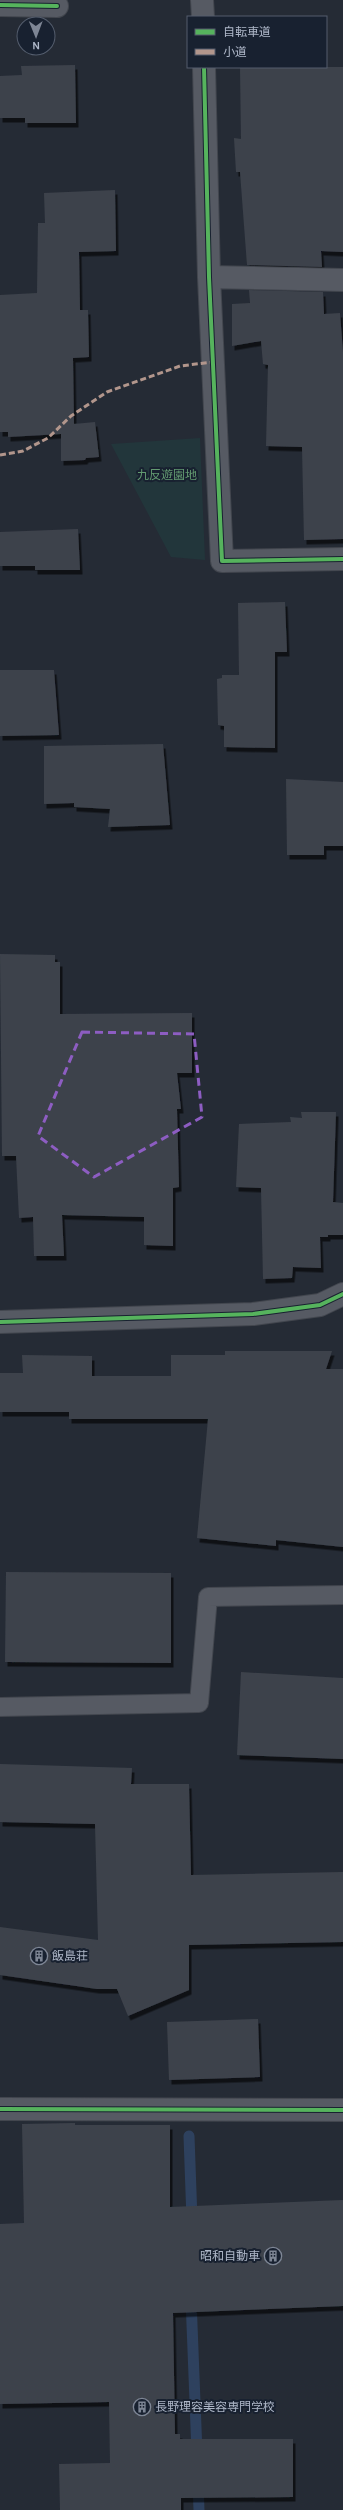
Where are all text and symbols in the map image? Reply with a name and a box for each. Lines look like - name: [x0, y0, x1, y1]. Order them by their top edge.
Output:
- north arrow: [16, 16, 56, 56]
- legend: [187, 16, 327, 68]
- text: 自転車道: [223, 25, 271, 39]
- text: N: [32, 39, 40, 52]
- text: 小道: [223, 45, 247, 59]
- park label: 九反遊園地: [137, 468, 197, 482]
- building icon: 飯島荘: [29, 1946, 49, 1966]
- place label: 飯島荘: [52, 1949, 88, 1963]
- building icon: 昭和自動車: [263, 2246, 283, 2266]
- place label: 昭和自動車: [200, 2249, 260, 2263]
- building icon: 長野理容美容専門学校: [132, 2397, 152, 2417]
- place label: 長野理容美容専門学校: [155, 2400, 275, 2414]

